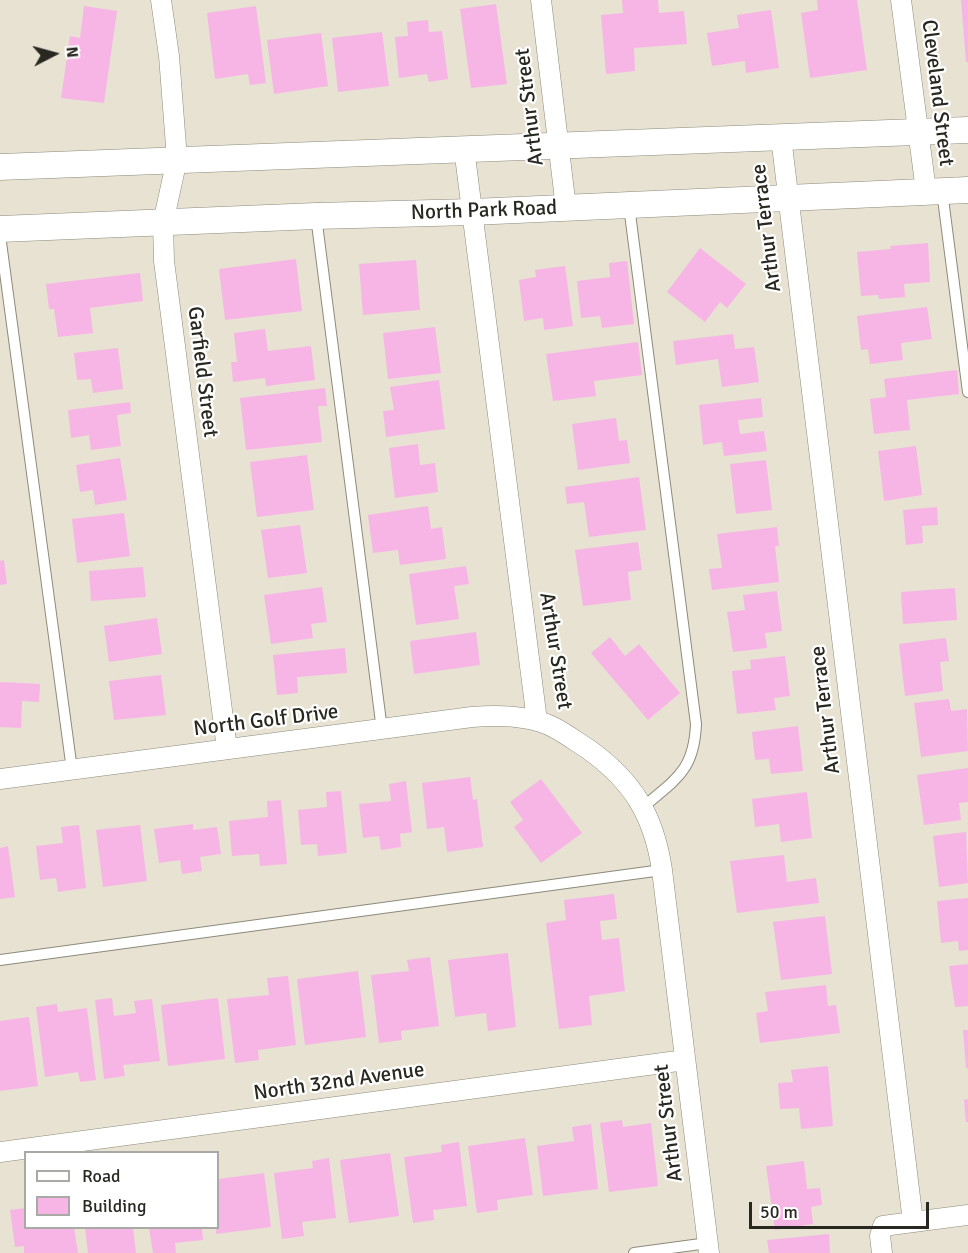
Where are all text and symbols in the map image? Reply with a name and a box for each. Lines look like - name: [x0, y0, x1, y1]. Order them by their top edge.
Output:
- street label: Cleveland Street: [916, 18, 958, 168]
- north arrow: [24, 24, 84, 84]
- text: N: [61, 46, 82, 59]
- street label: Arthur Street: [510, 47, 550, 167]
- street label: Arthur Terrace: [747, 163, 787, 293]
- street label: North Park Road: [410, 196, 558, 226]
- street label: Garfield Street: [181, 305, 223, 439]
- street label: Arthur Street: [533, 591, 577, 711]
- street label: Arthur Terrace: [806, 645, 846, 775]
- street label: North Golf Drive: [192, 700, 340, 742]
- street label: North 32nd Avenue: [252, 1058, 426, 1106]
- street label: Arthur Street: [649, 1063, 689, 1183]
- legend: [24, 1151, 219, 1229]
- text: Road: [82, 1165, 121, 1187]
- scale bar: [752, 1190, 932, 1228]
- text: Building: [82, 1195, 146, 1217]
- text: 50 m: [760, 1201, 798, 1223]

